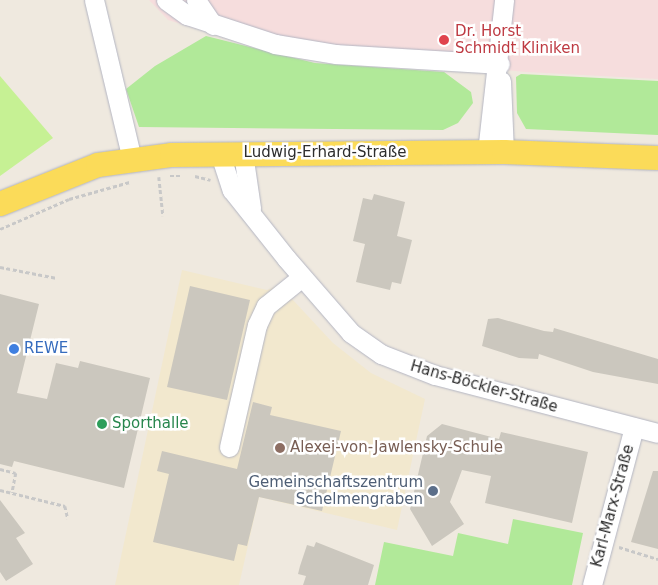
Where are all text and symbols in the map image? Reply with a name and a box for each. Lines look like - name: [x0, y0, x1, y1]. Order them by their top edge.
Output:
- place label: Dr. Horst Schmidt Kliniken: [455, 22, 580, 57]
- marker: Dr. Horst Schmidt Kliniken: [437, 33, 451, 47]
- street label: Ludwig-Erhard-Straße: [244, 144, 406, 162]
- place label: REWE: [24, 340, 68, 358]
- marker: REWE: [8, 343, 20, 355]
- street label: Hans-Böckler-Straße: [408, 357, 560, 417]
- place label: Sporthalle: [112, 415, 189, 433]
- marker: Sporthalle: [96, 418, 108, 430]
- place label: Alexej-von-Jawlensky-Schule: [290, 439, 503, 457]
- marker: Alexej-von-Jawlensky-Schule: [274, 442, 286, 454]
- street label: Karl-Marx-Straße: [588, 443, 638, 569]
- place label: Gemeinschaftszentrum Schelmengraben: [248, 473, 423, 508]
- marker: Gemeinschaftszentrum Schelmengraben: [427, 485, 439, 497]

